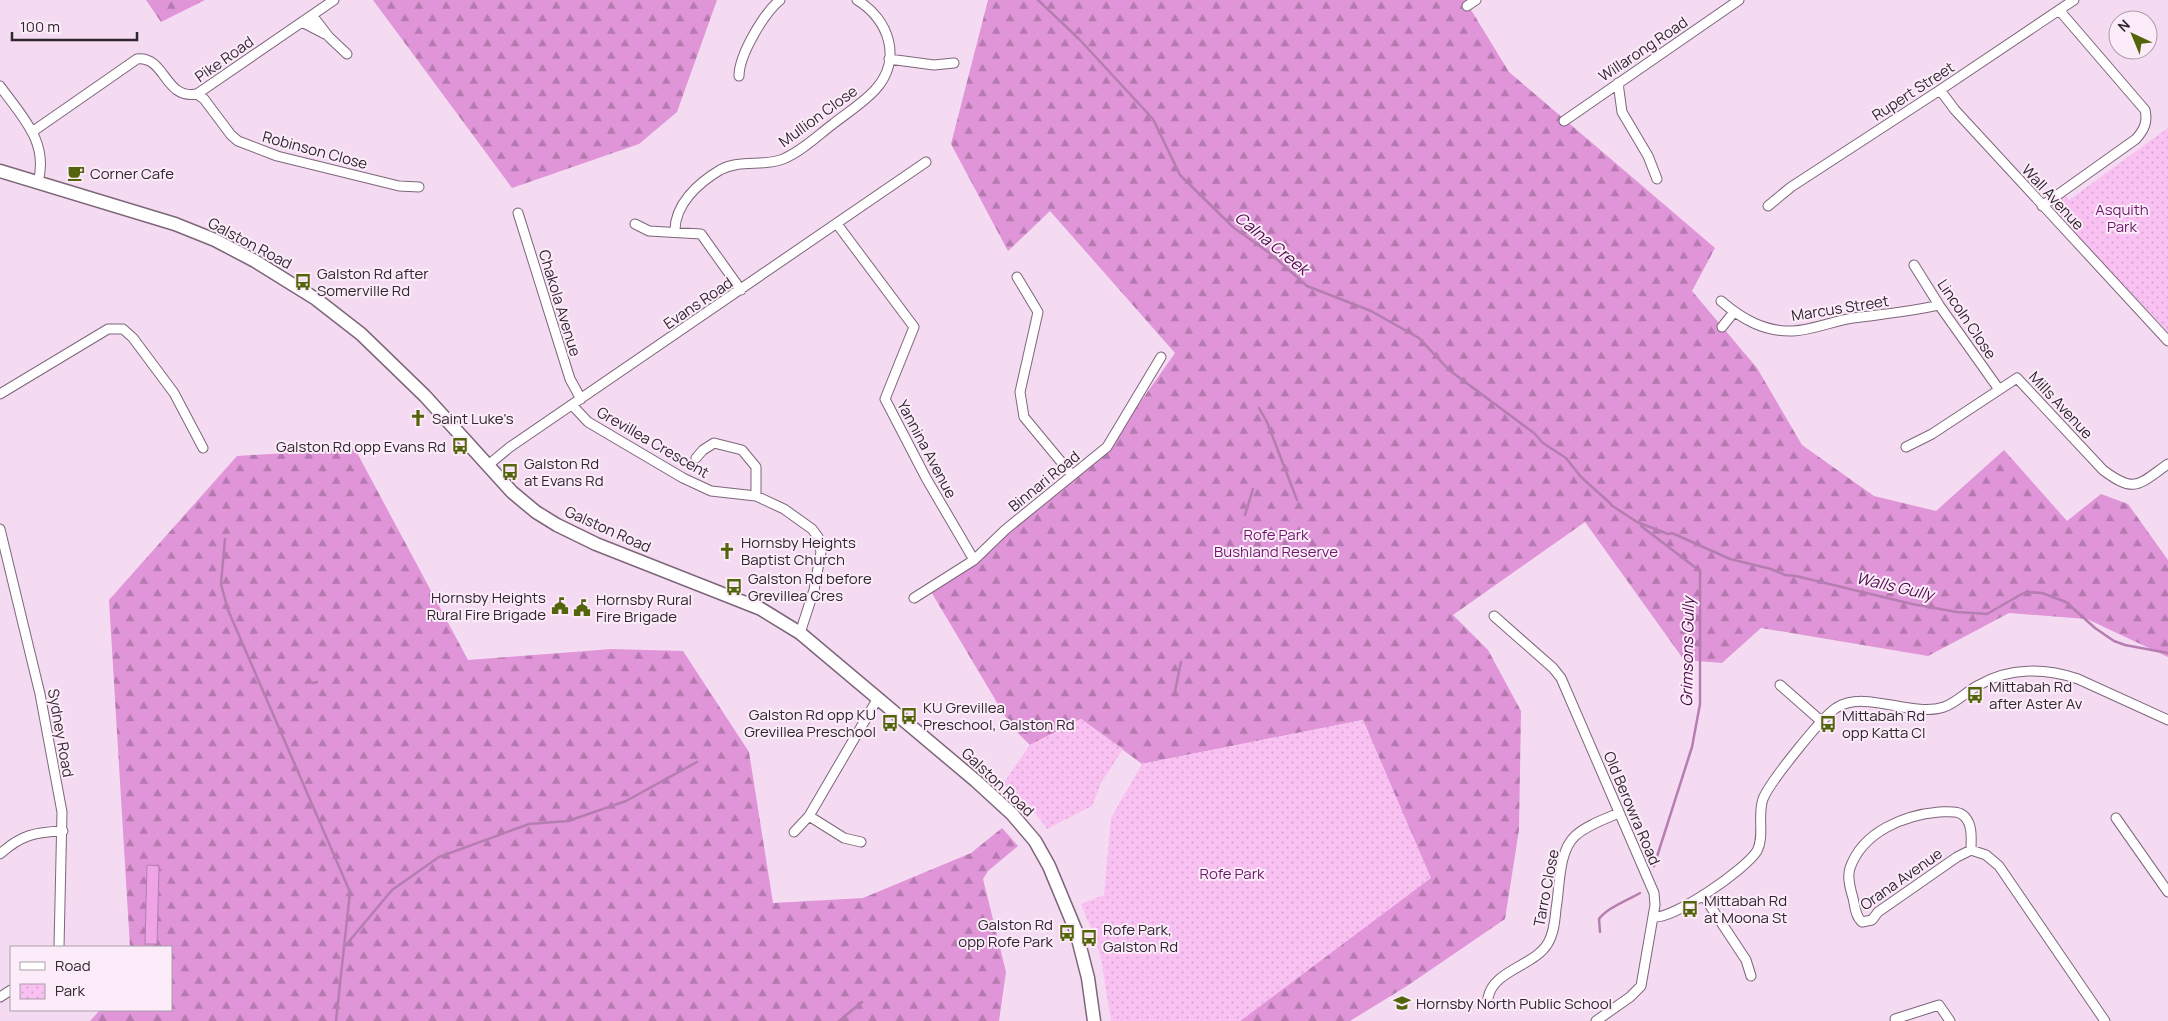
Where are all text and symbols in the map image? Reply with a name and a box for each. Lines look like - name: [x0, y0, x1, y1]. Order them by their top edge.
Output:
- scale bar: [12, 10, 138, 42]
- north arrow: [2108, 10, 2158, 60]
- street label: Willarong Road: [1594, 11, 1692, 87]
- text: N: [2113, 15, 2134, 36]
- text: 100 m: [20, 16, 60, 37]
- street label: Pike Road: [190, 31, 258, 87]
- street label: Rupert Street: [1868, 56, 1958, 126]
- street label: Mullion Close: [774, 80, 862, 152]
- street label: Robinson Close: [260, 126, 370, 174]
- street label: Wall Avenue: [2017, 159, 2089, 235]
- cafe icon: Corner Cafe: [66, 163, 86, 183]
- place label: Corner Cafe: [90, 163, 174, 184]
- park label: Asquith Park: [2095, 199, 2149, 237]
- water label: Calna Creek: [1230, 206, 1315, 281]
- street label: Galston Road: [204, 212, 296, 274]
- street label: Chakola Avenue: [534, 247, 586, 359]
- place label: Galston Rd after Somerville Rd: [317, 263, 429, 301]
- bus stop icon: Galston Rd after Somerville Rd: [293, 272, 313, 292]
- street label: Evans Road: [659, 272, 737, 334]
- street label: Lincoln Close: [1933, 275, 2002, 363]
- street label: Marcus Street: [1790, 290, 1890, 326]
- street label: Mills Avenue: [2024, 367, 2098, 444]
- street label: Yannina Avenue: [892, 396, 962, 502]
- street label: Grevillea Crescent: [593, 401, 713, 483]
- church icon: Saint Luke's: [408, 408, 428, 428]
- place label: Saint Luke's: [432, 408, 514, 429]
- place label: Galston Rd opp Evans Rd: [276, 436, 446, 457]
- bus stop icon: Galston Rd opp Evans Rd: [450, 436, 470, 456]
- street label: Binnari Road: [1004, 446, 1084, 516]
- place label: Galston Rd at Evans Rd: [524, 453, 604, 491]
- bus stop icon: Galston Rd at Evans Rd: [500, 462, 520, 482]
- street label: Galston Road: [562, 501, 654, 557]
- park label: Rofe Park Bushland Reserve: [1214, 524, 1338, 562]
- place label: Hornsby Heights Baptist Church: [741, 532, 856, 570]
- church icon: Hornsby Heights Baptist Church: [717, 541, 737, 561]
- water label: Walls Gully: [1854, 566, 1938, 606]
- place label: Galston Rd before Grevillea Cres: [748, 568, 872, 606]
- bus stop icon: Galston Rd before Grevillea Cres: [724, 577, 744, 597]
- place label: Hornsby Heights Rural Fire Brigade: [427, 587, 546, 625]
- place label: Hornsby Rural Fire Brigade: [596, 589, 692, 627]
- water label: Grimsons Gully: [1675, 594, 1699, 707]
- public building icon: Hornsby Heights Rural Fire Brigade: [550, 596, 570, 616]
- public building icon: Hornsby Rural Fire Brigade: [572, 598, 592, 618]
- place label: Mittabah Rd after Aster Av: [1989, 676, 2083, 714]
- bus stop icon: Mittabah Rd after Aster Av: [1965, 685, 1985, 705]
- street label: Sydney Road: [43, 687, 79, 779]
- place label: KU Grevillea Preschool, Galston Rd: [923, 697, 1075, 735]
- place label: Galston Rd opp KU Grevillea Preschool: [744, 704, 876, 742]
- place label: Mittabah Rd opp Katta Cl: [1842, 705, 1926, 743]
- bus stop icon: KU Grevillea Preschool, Galston Rd: [899, 706, 919, 726]
- bus stop icon: Galston Rd opp KU Grevillea Preschool: [880, 713, 900, 733]
- bus stop icon: Mittabah Rd opp Katta Cl: [1818, 714, 1838, 734]
- street label: Galston Road: [957, 743, 1039, 821]
- street label: Old Berowra Road: [1599, 748, 1665, 868]
- street label: Orana Avenue: [1856, 843, 1946, 915]
- street label: Tarro Close: [1528, 847, 1564, 929]
- park label: Rofe Park: [1199, 863, 1265, 884]
- place label: Mittabah Rd at Moona St: [1704, 890, 1787, 928]
- bus stop icon: Mittabah Rd at Moona St: [1680, 899, 1700, 919]
- place label: Galston Rd opp Rofe Park: [958, 914, 1054, 952]
- place label: Rofe Park, Galston Rd: [1103, 919, 1178, 957]
- bus stop icon: Galston Rd opp Rofe Park: [1057, 923, 1077, 943]
- bus stop icon: Rofe Park, Galston Rd: [1079, 928, 1099, 948]
- legend: [10, 946, 172, 1011]
- text: Road: [55, 955, 91, 976]
- text: Park: [55, 980, 85, 1001]
- school or university icon: Hornsby North Public School: [1392, 993, 1412, 1013]
- place label: Hornsby North Public School: [1416, 993, 1612, 1014]

